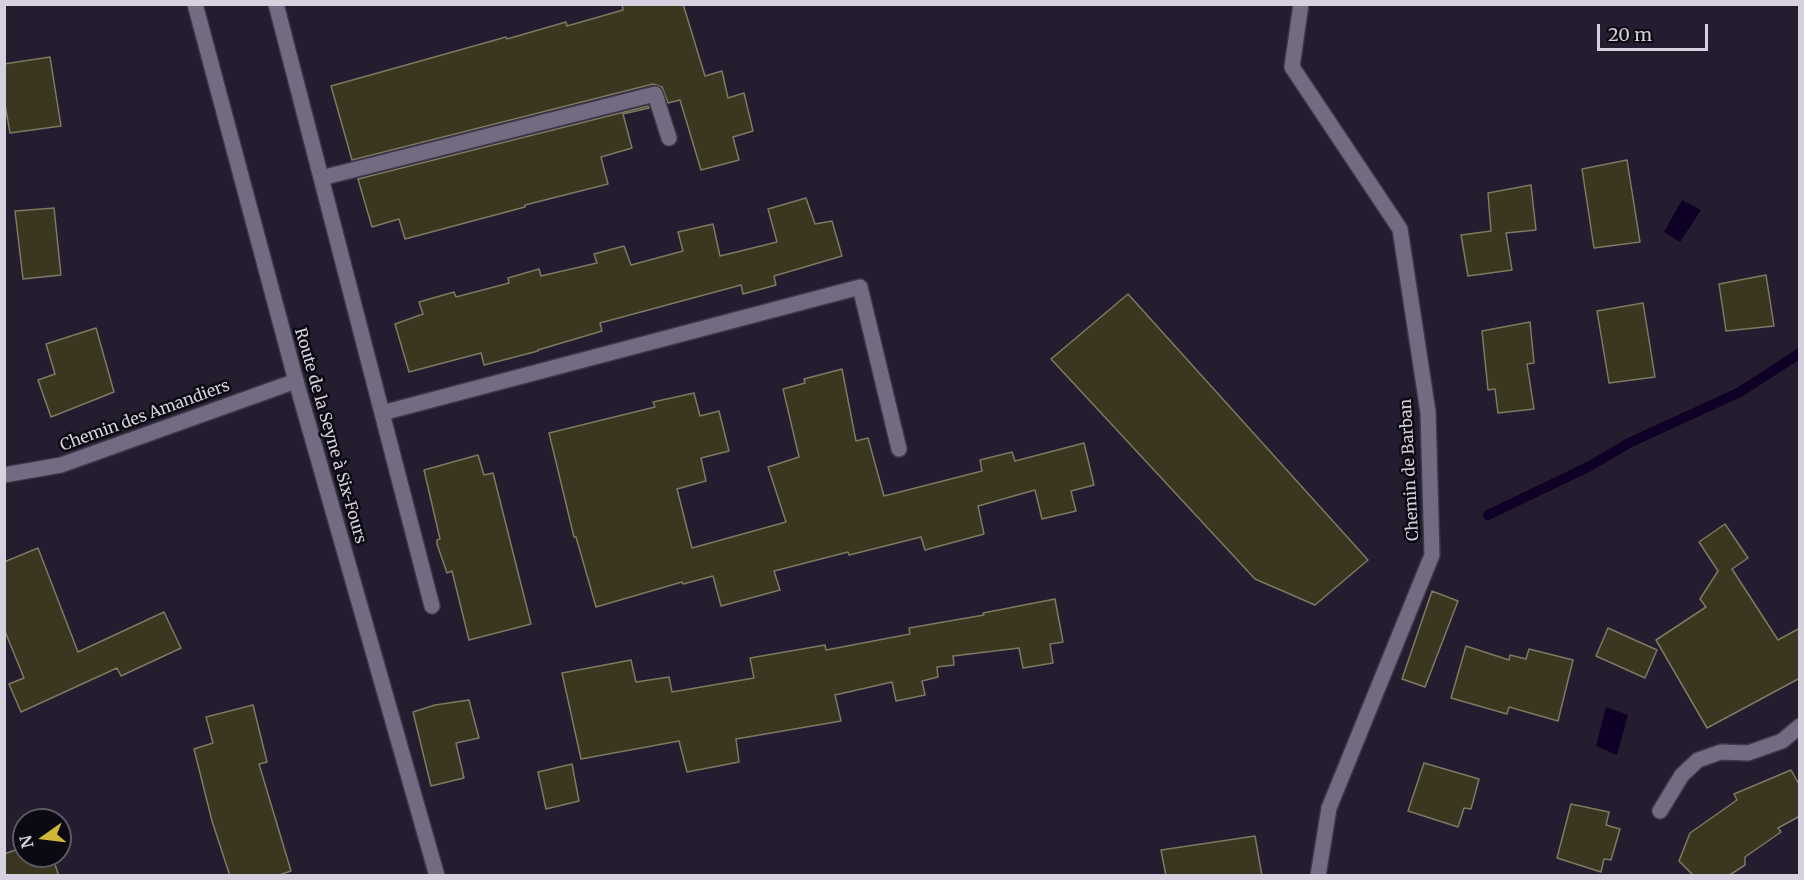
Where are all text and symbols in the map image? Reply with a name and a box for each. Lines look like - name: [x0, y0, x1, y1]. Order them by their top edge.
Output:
- scale bar: [1600, 12, 1711, 50]
- text: 20 m: [1608, 23, 1652, 46]
- street label: Route de la Seyne à Six-Fours: [290, 326, 370, 546]
- street label: Chemin des Amandiers: [58, 376, 232, 456]
- street label: Chemin de Barban: [1397, 398, 1423, 542]
- north arrow: [12, 808, 72, 868]
- text: N: [15, 833, 38, 850]

